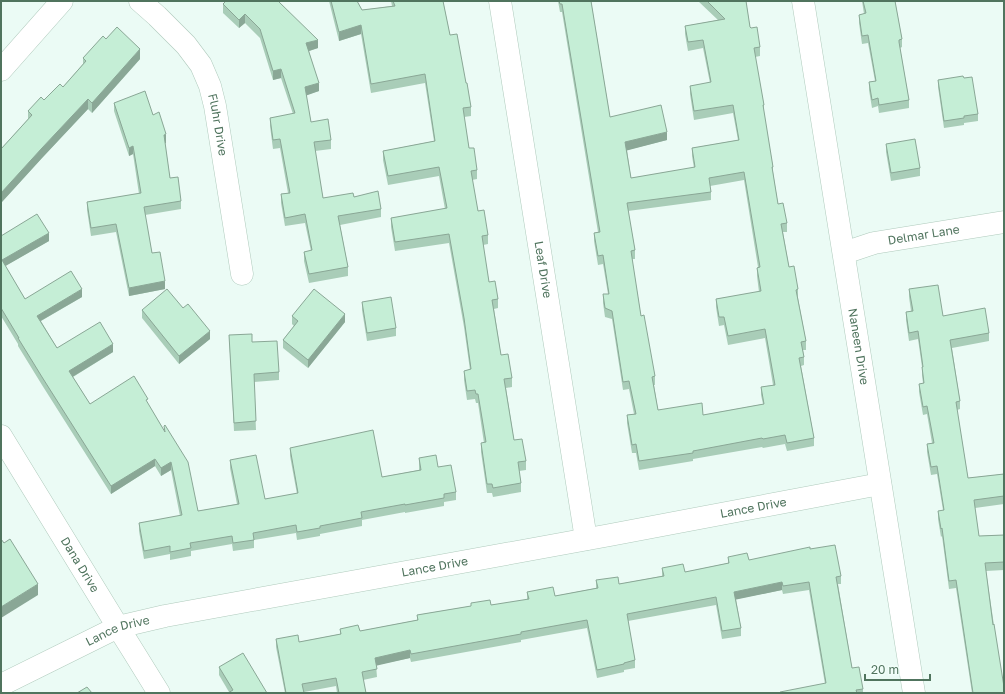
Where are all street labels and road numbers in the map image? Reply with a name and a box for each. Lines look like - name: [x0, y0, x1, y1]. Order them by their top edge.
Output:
- street label: Fluhr Drive: [205, 92, 231, 157]
- street label: Delmar Lane: [887, 221, 961, 248]
- street label: Leaf Drive: [531, 240, 555, 299]
- street label: Naneen Drive: [845, 307, 872, 386]
- street label: Lance Drive: [719, 494, 788, 521]
- street label: Dana Drive: [58, 534, 103, 595]
- street label: Lance Drive: [400, 553, 469, 580]
- street label: Lance Drive: [83, 612, 151, 649]

